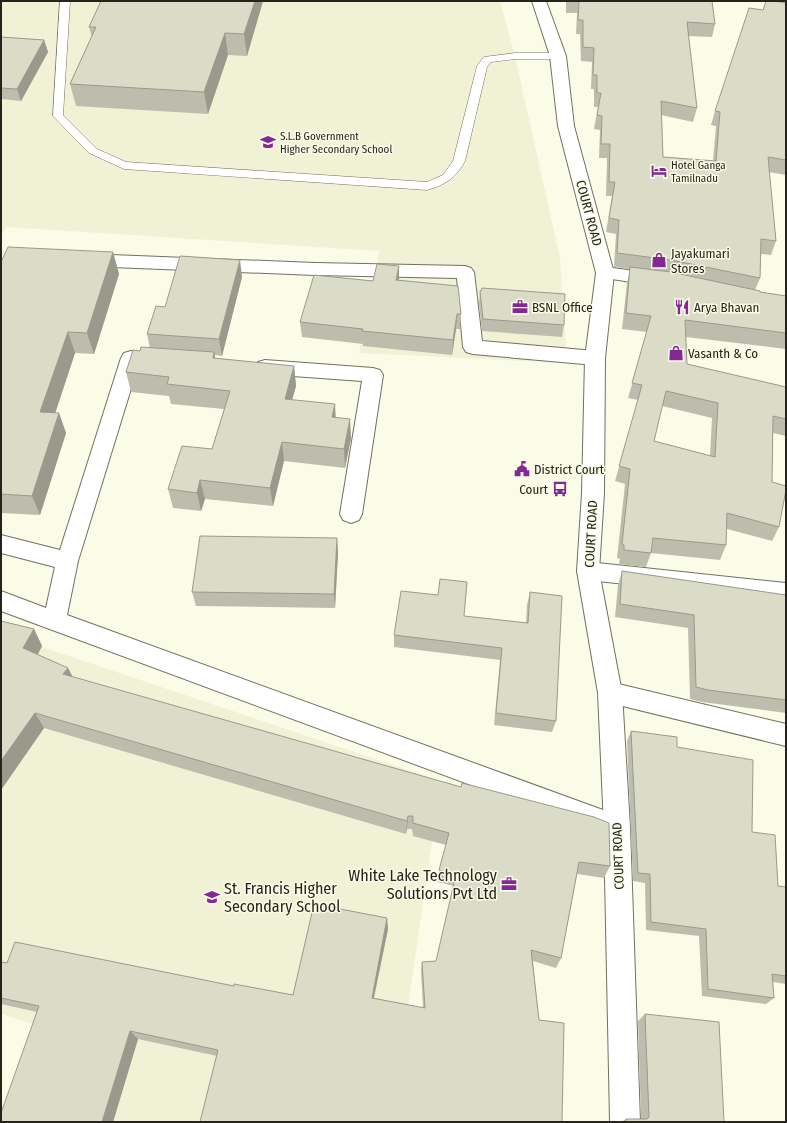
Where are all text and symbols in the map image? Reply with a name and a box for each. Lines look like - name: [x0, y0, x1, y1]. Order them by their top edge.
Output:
- place label: S.L.B Government Higher Secondary School: [280, 130, 392, 156]
- school or university icon: S.L.B Government Higher Secondary School: [259, 133, 277, 151]
- place label: Hotel Ganga Tamilnadu: [671, 159, 726, 185]
- hotel icon: Hotel Ganga Tamilnadu: [650, 162, 668, 180]
- street label: COURT ROAD: [573, 178, 605, 248]
- place label: Jayakumari Stores: [671, 246, 730, 276]
- shop icon: Jayakumari Stores: [650, 251, 668, 269]
- office icon: BSNL Office: [511, 298, 529, 316]
- restaurant icon: Arya Bhavan: [673, 298, 691, 316]
- place label: BSNL Office: [532, 300, 593, 315]
- place label: Arya Bhavan: [694, 300, 759, 315]
- shop icon: Vasanth & Co: [667, 344, 685, 362]
- place label: Vasanth & Co: [688, 346, 758, 361]
- public building icon: District Court: [513, 460, 531, 478]
- place label: District Court: [534, 462, 605, 477]
- bus stop icon: Court: [551, 480, 569, 498]
- place label: Court: [519, 482, 549, 497]
- street label: COURT ROAD: [582, 500, 600, 568]
- street label: COURT ROAD: [609, 822, 627, 890]
- place label: White Lake Technology Solutions Pvt Ltd: [348, 866, 498, 903]
- office icon: White Lake Technology Solutions Pvt Ltd: [500, 875, 518, 893]
- place label: St. Francis Higher Secondary School: [224, 879, 340, 916]
- school or university icon: St. Francis Higher Secondary School: [203, 888, 221, 906]

